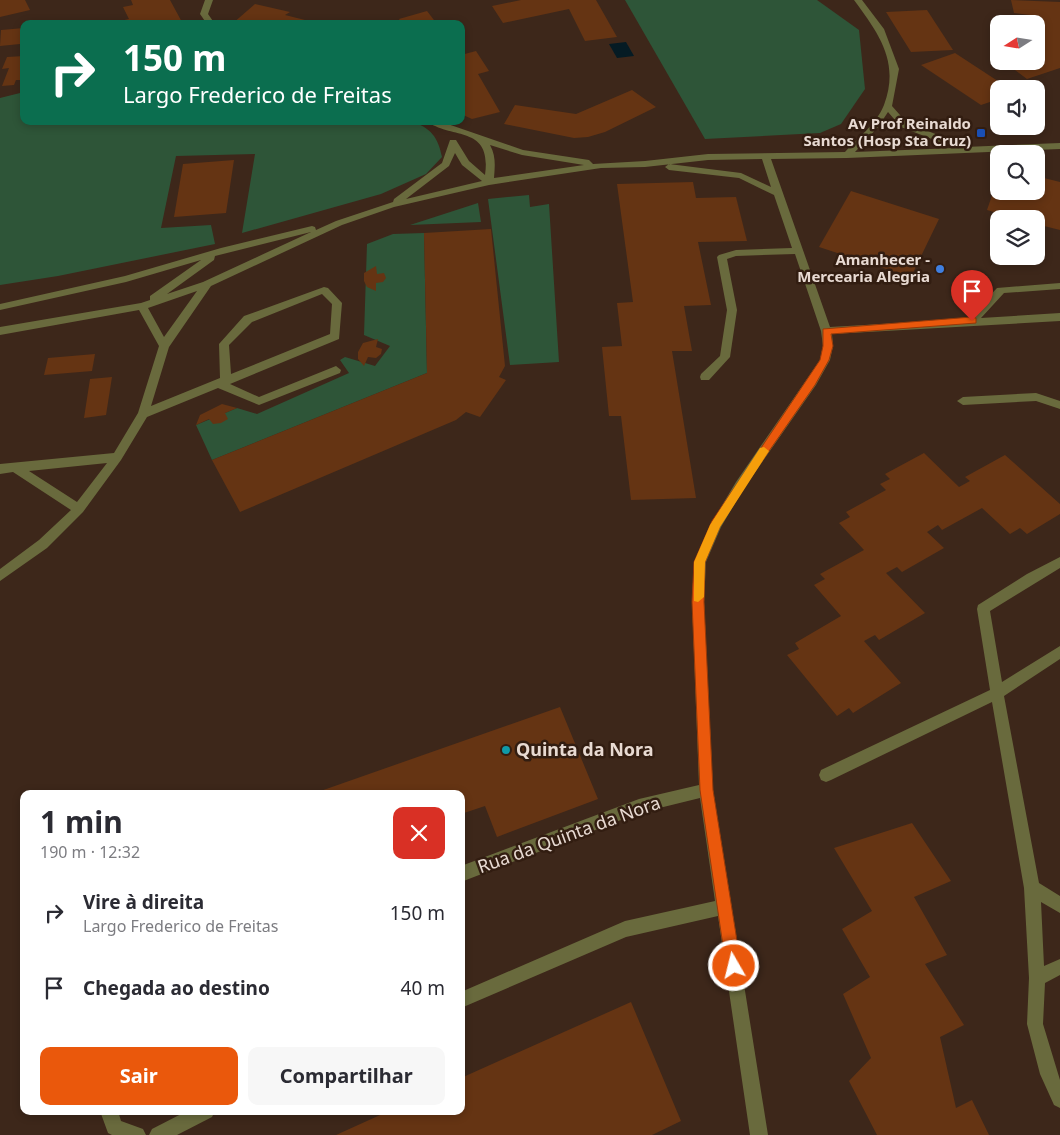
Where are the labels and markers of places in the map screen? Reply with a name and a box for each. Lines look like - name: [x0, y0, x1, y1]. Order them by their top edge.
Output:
- place label: Av Prof Reinaldo Santos (Hosp Sta Cruz): [804, 113, 971, 150]
- marker: Av Prof Reinaldo Santos (Hosp Sta Cruz): [975, 127, 987, 139]
- place label: Amanhecer - Mercearia Alegria: [797, 249, 930, 286]
- marker: Amanhecer - Mercearia Alegria: [934, 263, 946, 275]
- pin: [951, 270, 993, 321]
- place label: Quinta da Nora: [516, 737, 653, 761]
- marker: Quinta da Nora: [500, 744, 512, 756]

